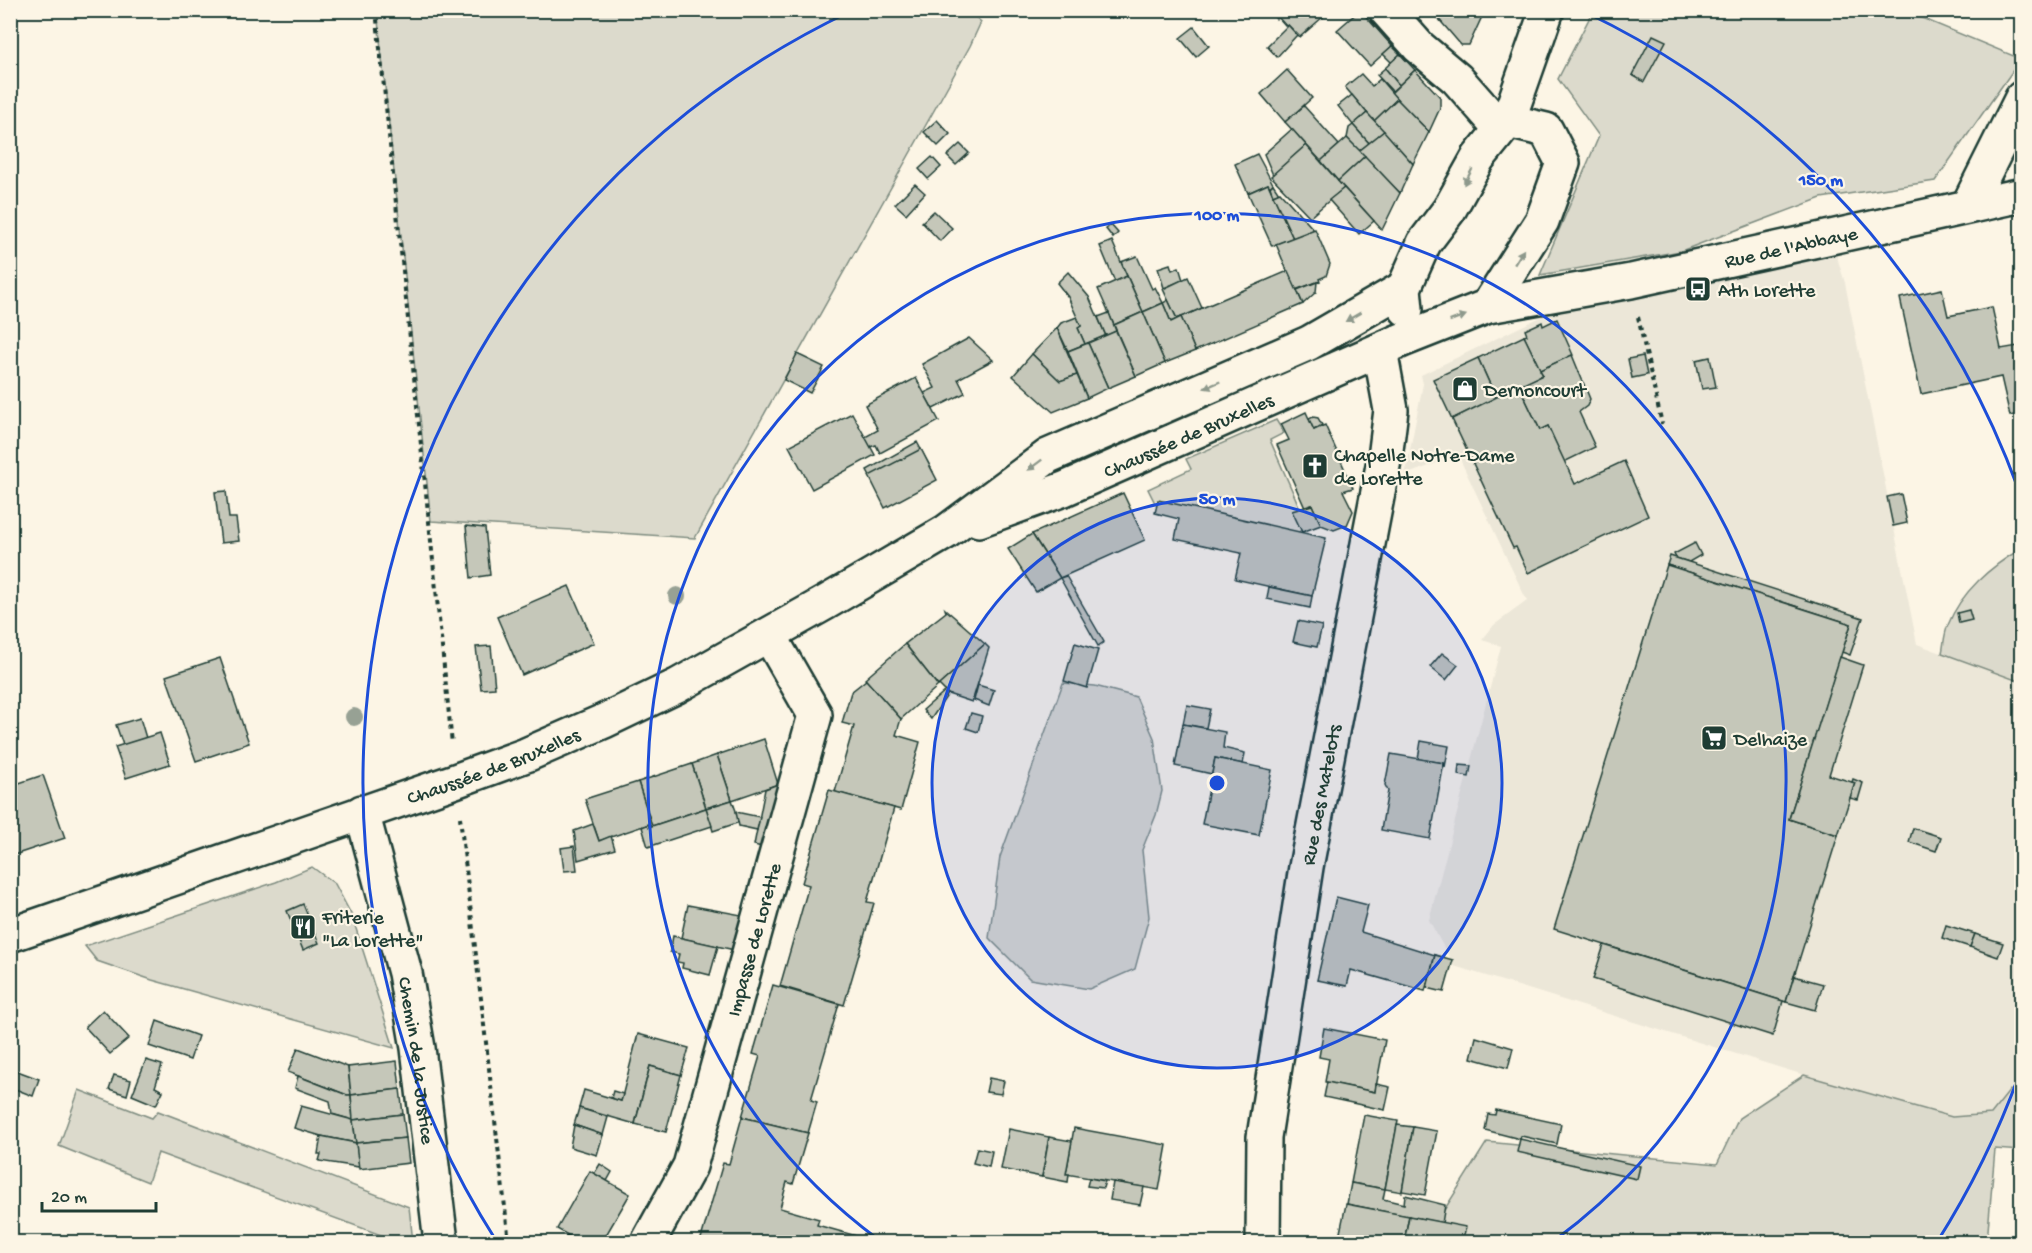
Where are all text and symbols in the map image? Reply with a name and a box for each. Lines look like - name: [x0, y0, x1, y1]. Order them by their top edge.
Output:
- one-way arrow: [1463, 168, 1473, 185]
- text: 150 m: [1798, 171, 1843, 192]
- text: 100 m: [1194, 206, 1240, 227]
- street label: Rue de l'Abbaye: [1723, 223, 1861, 275]
- one-way arrow: [1513, 249, 1524, 265]
- bus stop icon: Ath Lorette: [1683, 274, 1713, 304]
- place label: Ath Lorette: [1718, 281, 1816, 304]
- one-way arrow: [1345, 312, 1361, 323]
- one-way arrow: [1449, 312, 1467, 322]
- shop icon: Dernoncourt: [1450, 374, 1480, 404]
- one-way arrow: [1203, 380, 1221, 390]
- place label: Dernoncourt: [1482, 381, 1587, 404]
- street label: Chaussée de Bruxelles: [1101, 390, 1278, 485]
- place label: Chapelle Notre-Dame de Lorette: [1334, 446, 1515, 492]
- church icon: Chapelle Notre-Dame de Lorette: [1300, 451, 1330, 481]
- one-way arrow: [1027, 459, 1043, 472]
- text: 50 m: [1199, 490, 1236, 511]
- street label: Rue des Matelots: [1299, 722, 1348, 868]
- supermarket icon: Delhaize: [1699, 723, 1729, 753]
- street label: Chaussée de Bruxelles: [405, 725, 585, 812]
- place label: Delhaize: [1732, 730, 1808, 753]
- centre of rings: [1207, 773, 1227, 793]
- street label: Impasse de Lorette: [724, 860, 789, 1020]
- place label: Friterie "La Lorette": [321, 908, 424, 954]
- restaurant icon: Friterie "La Lorette": [288, 912, 318, 942]
- street label: Chemin de la Justice: [391, 976, 437, 1146]
- scale bar: [42, 1175, 156, 1213]
- text: 20 m: [51, 1188, 87, 1209]

